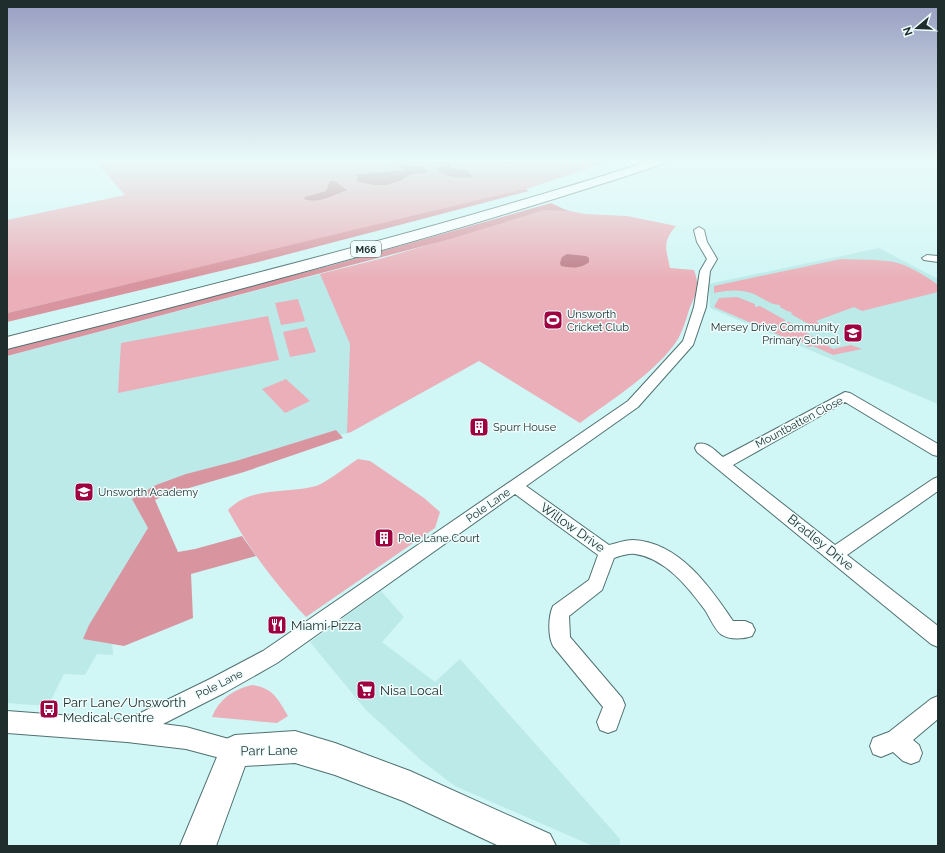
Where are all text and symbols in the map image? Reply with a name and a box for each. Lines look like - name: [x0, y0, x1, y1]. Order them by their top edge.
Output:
- north arrow: [897, 8, 937, 48]
- text: N: [901, 25, 916, 37]
- road number: M66: [351, 241, 381, 257]
- place label: Unsworth Cricket Club: [567, 308, 629, 334]
- sports icon: Unsworth Cricket Club: [542, 309, 564, 331]
- place label: Mersey Drive Community Primary School: [711, 321, 839, 347]
- school or university icon: Mersey Drive Community Primary School: [842, 322, 864, 344]
- street label: Mountbatten Close: [753, 394, 846, 451]
- building icon: Spurr House: [468, 416, 490, 438]
- place label: Spurr House: [493, 421, 557, 434]
- school or university icon: Unsworth Academy: [73, 481, 95, 503]
- street label: Pole Lane: [464, 485, 513, 525]
- place label: Unsworth Academy: [98, 486, 198, 499]
- street label: Willow Drive: [537, 500, 608, 555]
- street label: Bradley Drive: [785, 511, 857, 574]
- building icon: Pole Lane Court: [373, 527, 395, 549]
- place label: Pole Lane Court: [398, 532, 480, 545]
- restaurant icon: Miami Pizza: [266, 614, 288, 636]
- place label: Miami Pizza: [291, 618, 361, 633]
- street label: Pole Lane: [194, 667, 245, 702]
- supermarket icon: Nisa Local: [355, 679, 377, 701]
- place label: Nisa Local: [380, 683, 443, 698]
- place label: Parr Lane/Unsworth Medical Centre: [63, 695, 186, 725]
- bus stop icon: Parr Lane/Unsworth Medical Centre: [38, 698, 60, 720]
- street label: Parr Lane: [240, 742, 298, 758]

